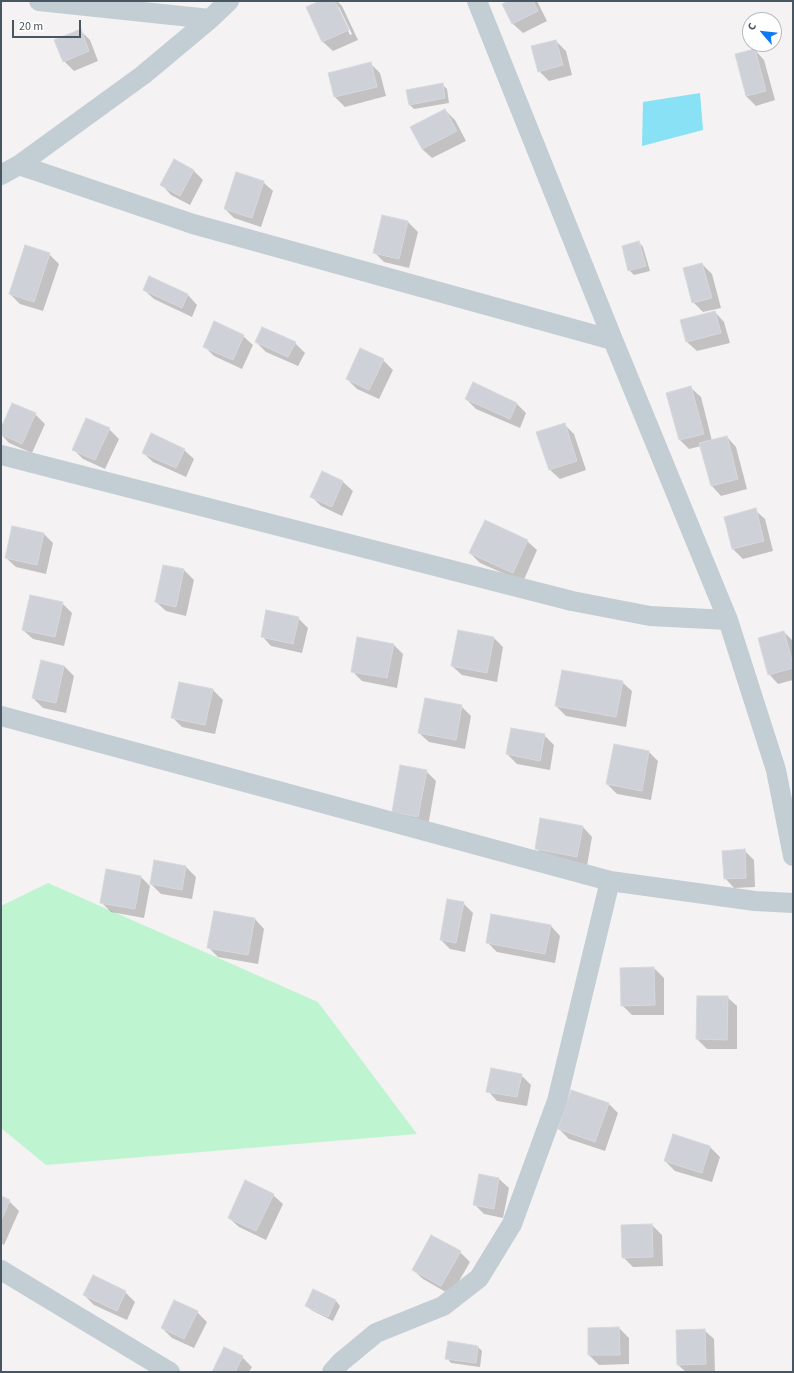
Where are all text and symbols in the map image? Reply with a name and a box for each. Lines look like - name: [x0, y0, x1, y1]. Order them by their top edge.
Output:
- scale bar: [14, 12, 83, 38]
- north arrow: [742, 12, 782, 52]
- text: 20 m: [19, 18, 43, 35]
- text: С: [744, 20, 760, 33]

